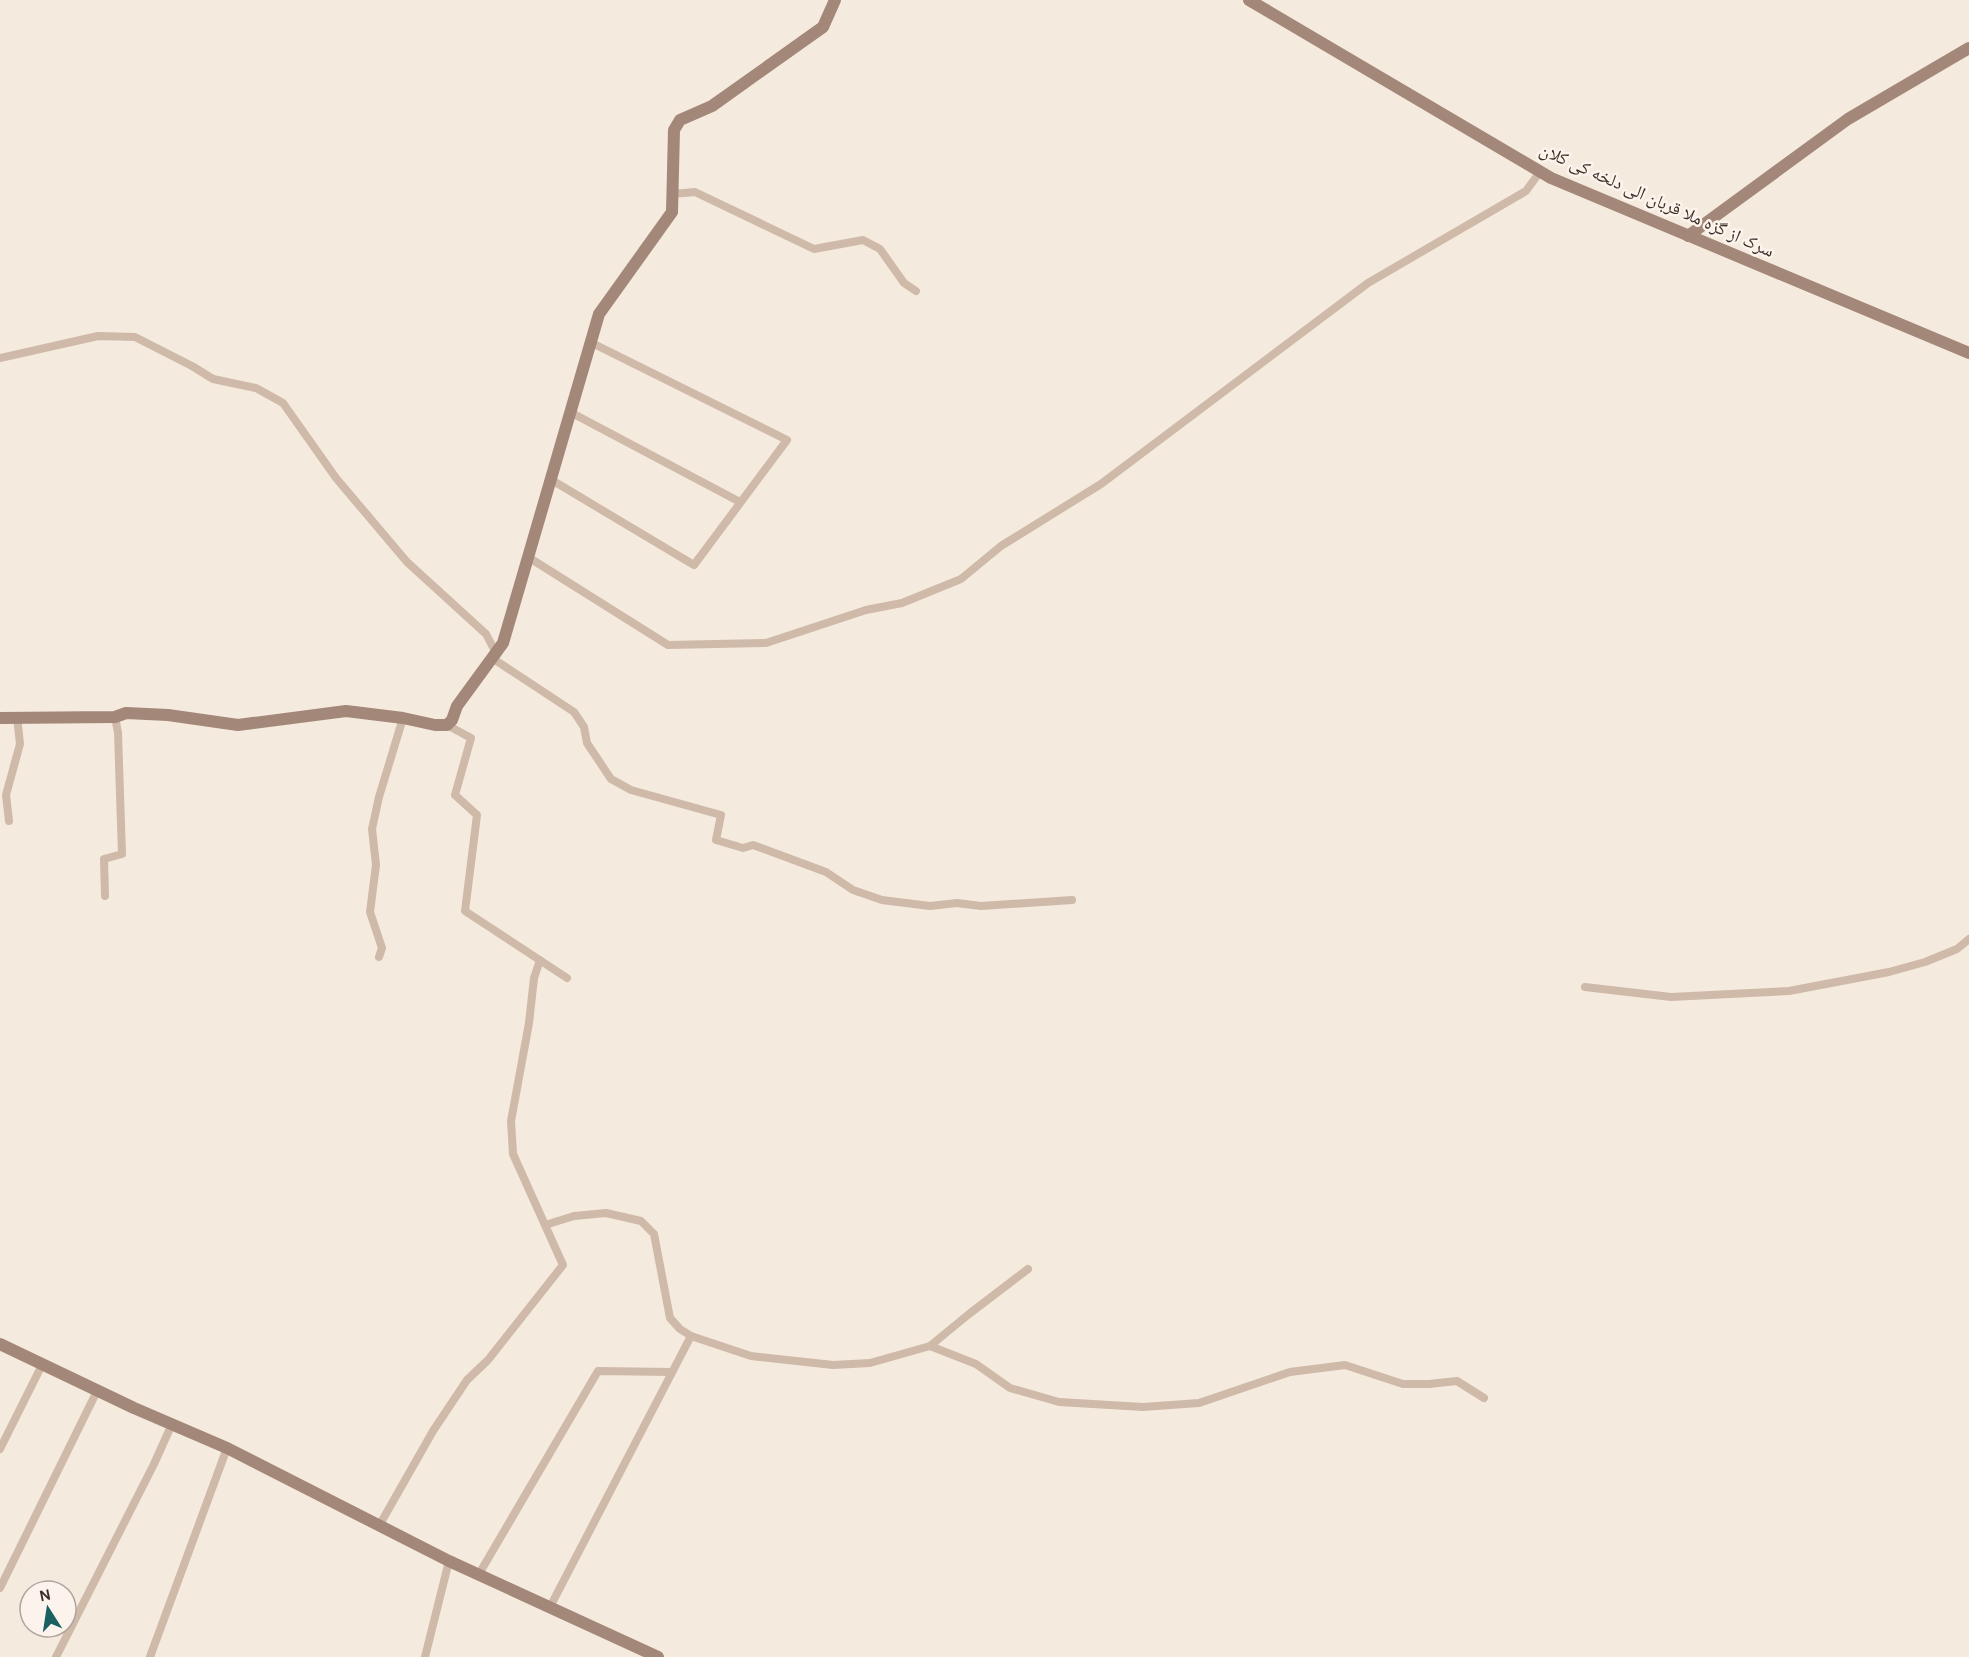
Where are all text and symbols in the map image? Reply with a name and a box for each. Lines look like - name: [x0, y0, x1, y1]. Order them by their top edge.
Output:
- street label: سرک از گزه ملا قربان الی دلخه کی کلان: [1536, 138, 1778, 262]
- north arrow: [18, 1579, 78, 1639]
- text: N: [37, 1584, 53, 1605]

